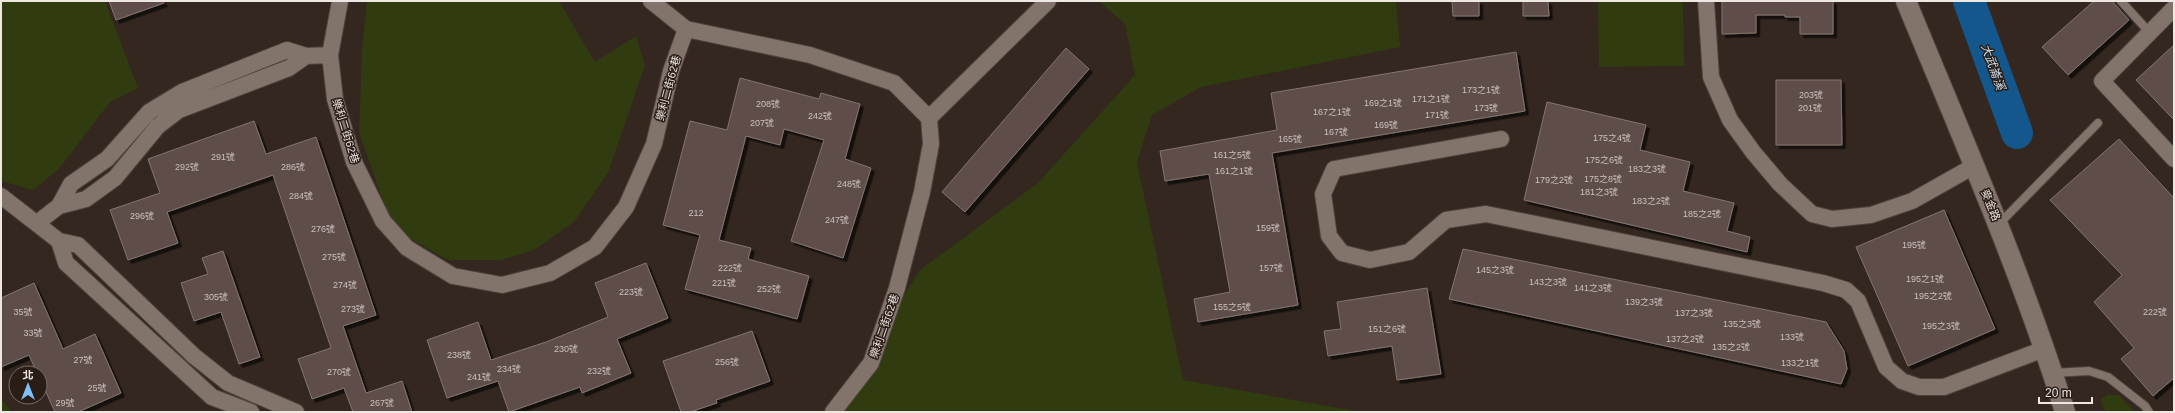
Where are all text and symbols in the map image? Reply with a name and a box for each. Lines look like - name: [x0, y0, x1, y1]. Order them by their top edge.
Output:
- water label: 大武崙溪: [1978, 42, 2008, 94]
- street label: 樂利二街62巷: [654, 54, 682, 122]
- house number: 173之1號: [1462, 85, 1500, 95]
- house number: 203號: [1799, 90, 1823, 100]
- house number: 171之1號: [1412, 94, 1450, 104]
- street label: 樂利二街62巷: [330, 97, 362, 165]
- house number: 169之1號: [1364, 98, 1402, 108]
- house number: 208號: [756, 99, 780, 109]
- house number: 173號: [1474, 103, 1498, 113]
- house number: 201號: [1798, 103, 1822, 113]
- house number: 167之1號: [1313, 107, 1351, 117]
- house number: 171號: [1425, 110, 1449, 120]
- house number: 242號: [808, 111, 832, 121]
- house number: 207號: [750, 118, 774, 128]
- house number: 169號: [1374, 120, 1398, 130]
- house number: 167號: [1324, 127, 1348, 137]
- house number: 175之4號: [1593, 133, 1631, 143]
- house number: 165號: [1278, 134, 1302, 144]
- house number: 161之5號: [1213, 150, 1251, 160]
- house number: 291號: [211, 152, 235, 162]
- house number: 175之6號: [1585, 155, 1623, 165]
- house number: 292號: [175, 162, 199, 172]
- house number: 286號: [281, 162, 305, 172]
- house number: 183之3號: [1628, 164, 1666, 174]
- house number: 161之1號: [1215, 166, 1253, 176]
- house number: 175之8號: [1584, 174, 1622, 184]
- house number: 179之2號: [1535, 175, 1573, 185]
- house number: 248號: [837, 179, 861, 189]
- house number: 181之3號: [1580, 187, 1618, 197]
- street label: 麥金路: [1979, 187, 2003, 223]
- house number: 284號: [289, 191, 313, 201]
- house number: 183之2號: [1632, 196, 1670, 206]
- house number: 212: [688, 208, 704, 218]
- house number: 185之2號: [1683, 209, 1721, 219]
- house number: 296號: [130, 211, 154, 221]
- house number: 247號: [825, 215, 849, 225]
- house number: 159號: [1256, 223, 1280, 233]
- house number: 276號: [311, 224, 335, 234]
- house number: 195號: [1902, 240, 1926, 250]
- house number: 275號: [322, 252, 346, 262]
- house number: 222號: [718, 263, 742, 273]
- house number: 157號: [1259, 263, 1283, 273]
- house number: 145之3號: [1476, 265, 1514, 275]
- house number: 195之1號: [1906, 274, 1944, 284]
- house number: 143之3號: [1529, 277, 1567, 287]
- house number: 221號: [712, 278, 736, 288]
- house number: 274號: [333, 280, 357, 290]
- house number: 141之3號: [1574, 283, 1612, 293]
- house number: 252號: [757, 284, 781, 294]
- house number: 223號: [619, 287, 643, 297]
- house number: 195之2號: [1914, 291, 1952, 301]
- house number: 305號: [204, 292, 228, 302]
- street label: 樂利二街62巷: [867, 292, 901, 360]
- house number: 139之3號: [1625, 297, 1663, 307]
- house number: 155之5號: [1213, 302, 1251, 312]
- house number: 273號: [341, 304, 365, 314]
- house number: 35號: [13, 307, 33, 317]
- house number: 222號: [2143, 307, 2167, 317]
- house number: 137之3號: [1675, 308, 1713, 318]
- house number: 135之3號: [1723, 319, 1761, 329]
- house number: 195之3號: [1922, 321, 1960, 331]
- house number: 151之6號: [1368, 324, 1406, 334]
- house number: 33號: [23, 328, 43, 338]
- house number: 133號: [1780, 332, 1804, 342]
- house number: 137之2號: [1666, 334, 1704, 344]
- house number: 135之2號: [1712, 342, 1750, 352]
- house number: 230號: [554, 344, 578, 354]
- house number: 238號: [447, 350, 471, 360]
- house number: 27號: [73, 355, 93, 365]
- house number: 256號: [715, 357, 739, 367]
- house number: 133之1號: [1781, 358, 1819, 368]
- house number: 234號: [497, 364, 521, 374]
- north arrow: [8, 365, 48, 405]
- house number: 232號: [587, 366, 611, 376]
- house number: 270號: [327, 367, 351, 377]
- text: 北: [23, 369, 34, 381]
- house number: 241號: [467, 372, 491, 382]
- scale bar: [2039, 379, 2092, 405]
- house number: 25號: [87, 383, 107, 393]
- text: 20 m: [2045, 386, 2072, 400]
- house number: 29號: [55, 398, 75, 408]
- house number: 267號: [370, 398, 394, 408]

